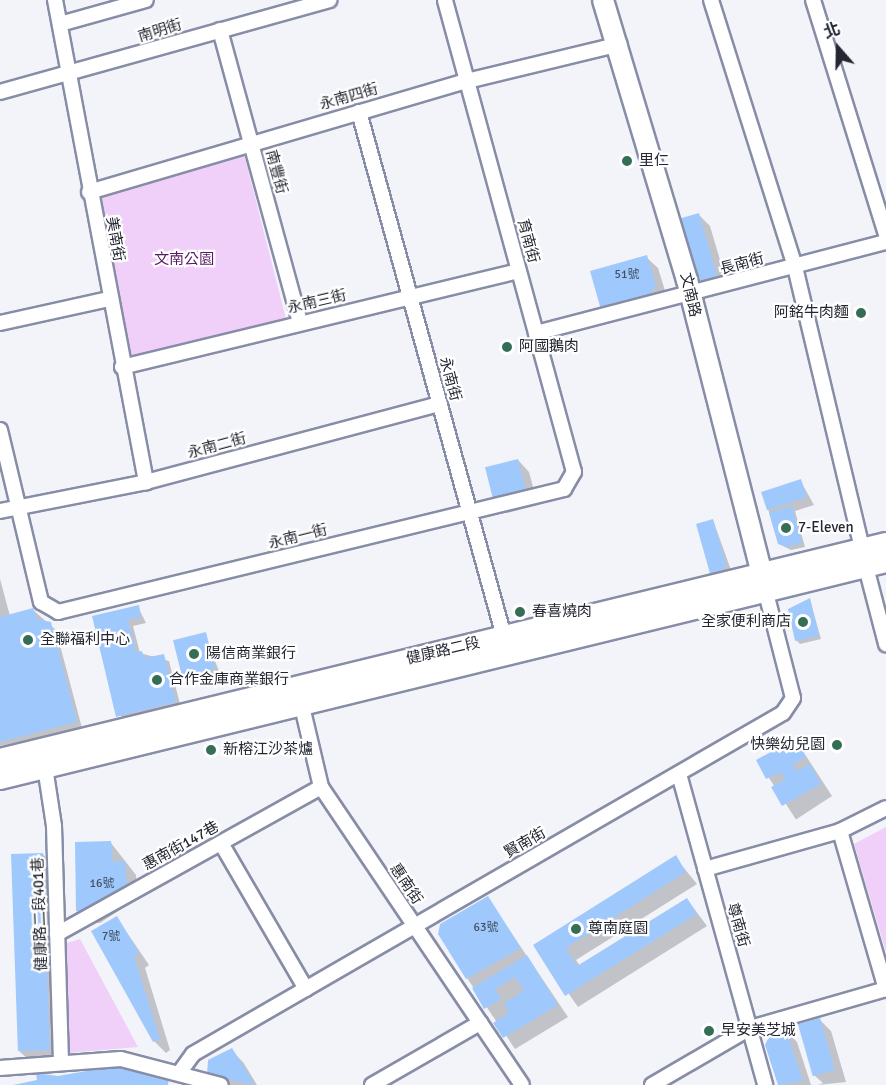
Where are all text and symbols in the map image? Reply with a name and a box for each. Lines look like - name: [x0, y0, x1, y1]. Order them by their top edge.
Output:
- street label: 南明街: [136, 16, 184, 46]
- north arrow: [808, 18, 868, 78]
- text: 北: [821, 19, 843, 43]
- street label: 永南四街: [318, 80, 380, 114]
- street label: 南豐街: [261, 148, 291, 196]
- place label: 里仁: [639, 152, 669, 170]
- marker: 里仁: [620, 154, 634, 168]
- street label: 美南街: [102, 215, 128, 263]
- street label: 育南街: [513, 217, 543, 265]
- street label: 長南街: [718, 249, 766, 279]
- park label: 文南公園: [154, 251, 214, 269]
- house number: 51號: [615, 268, 639, 282]
- street label: 文南路: [676, 271, 704, 319]
- street label: 永南三街: [286, 286, 348, 318]
- place label: 阿銘牛肉麵: [774, 304, 849, 322]
- marker: 阿銘牛肉麵: [854, 306, 868, 320]
- place label: 阿國鵝肉: [519, 338, 579, 356]
- marker: 阿國鵝肉: [500, 340, 514, 354]
- street label: 永南街: [435, 355, 465, 403]
- street label: 永南二街: [186, 430, 248, 462]
- place label: 7-Eleven: [798, 519, 854, 537]
- street label: 永南一街: [267, 521, 329, 553]
- marker: 7-Eleven: [779, 521, 793, 535]
- place label: 春喜燒肉: [532, 603, 592, 621]
- marker: 春喜燒肉: [513, 605, 527, 619]
- place label: 全家便利商店: [701, 613, 791, 631]
- marker: 全家便利商店: [796, 615, 810, 629]
- place label: 全聯福利中心: [40, 631, 130, 649]
- marker: 全聯福利中心: [21, 633, 35, 647]
- street label: 健康路二段: [404, 634, 482, 668]
- place label: 陽信商業銀行: [206, 645, 296, 663]
- marker: 陽信商業銀行: [187, 647, 201, 661]
- place label: 合作金庫商業銀行: [169, 671, 289, 689]
- marker: 合作金庫商業銀行: [150, 673, 164, 687]
- place label: 快樂幼兒園: [750, 736, 825, 754]
- marker: 快樂幼兒園: [830, 738, 844, 752]
- place label: 新榕江沙茶爐: [223, 741, 313, 759]
- marker: 新榕江沙茶爐: [204, 743, 218, 757]
- street label: 惠南街147巷: [140, 818, 222, 874]
- street label: 賢南街: [501, 824, 549, 862]
- street label: 健康路二段401巷: [29, 857, 51, 971]
- street label: 惠南街: [386, 860, 426, 908]
- house number: 16號: [90, 877, 114, 891]
- street label: 尊南街: [723, 901, 753, 949]
- place label: 尊南庭園: [588, 920, 648, 938]
- house number: 63號: [474, 921, 498, 935]
- marker: 尊南庭園: [569, 922, 583, 936]
- house number: 7號: [102, 930, 120, 944]
- place label: 早安美芝城: [721, 1022, 796, 1040]
- marker: 早安美芝城: [702, 1024, 716, 1038]

